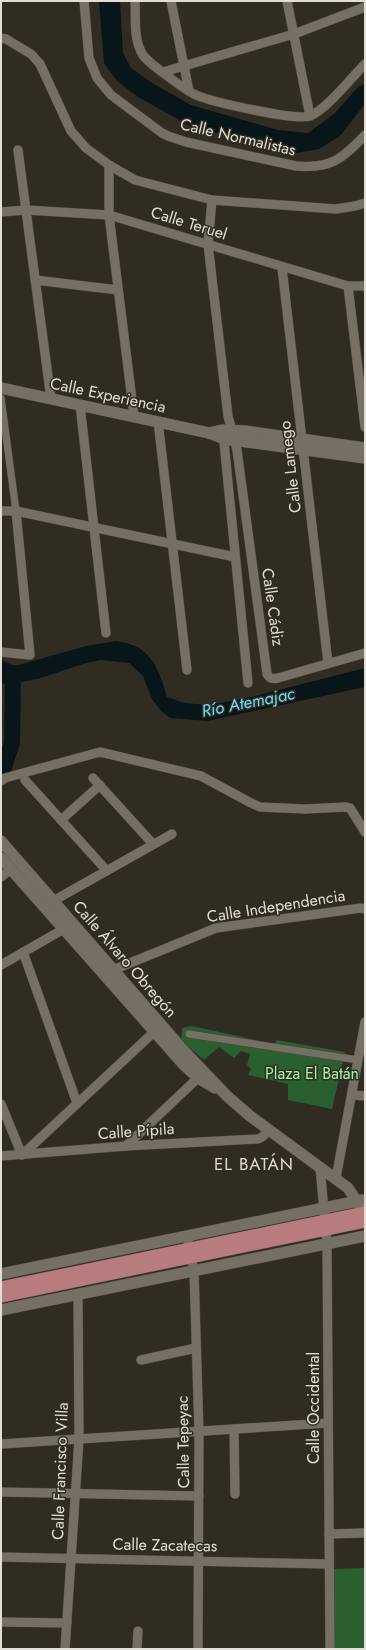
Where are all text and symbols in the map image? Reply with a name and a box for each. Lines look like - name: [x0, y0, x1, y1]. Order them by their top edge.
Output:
- street label: Calle Normalistas: [178, 113, 298, 161]
- street label: Calle Teruel: [148, 200, 230, 246]
- street label: Calle Experiencia: [48, 372, 168, 418]
- street label: Calle Lamego: [273, 419, 307, 514]
- street label: Calle Cádiz: [256, 567, 290, 648]
- water label: Río Atemajac: [199, 681, 297, 723]
- street label: Calle Independencia: [205, 884, 347, 928]
- street label: Calle Álvaro Obregón: [68, 895, 182, 1023]
- park label: Plaza El Batán: [265, 1062, 359, 1085]
- street label: Calle Pípila: [97, 1117, 175, 1145]
- district label: EL BATÁN: [214, 1152, 294, 1176]
- street label: Calle Occidental: [302, 1352, 325, 1464]
- street label: Calle Tepeyac: [171, 1395, 195, 1489]
- street label: Calle Francisco Villa: [46, 1402, 74, 1540]
- street label: Calle Zacatecas: [112, 1533, 218, 1557]

